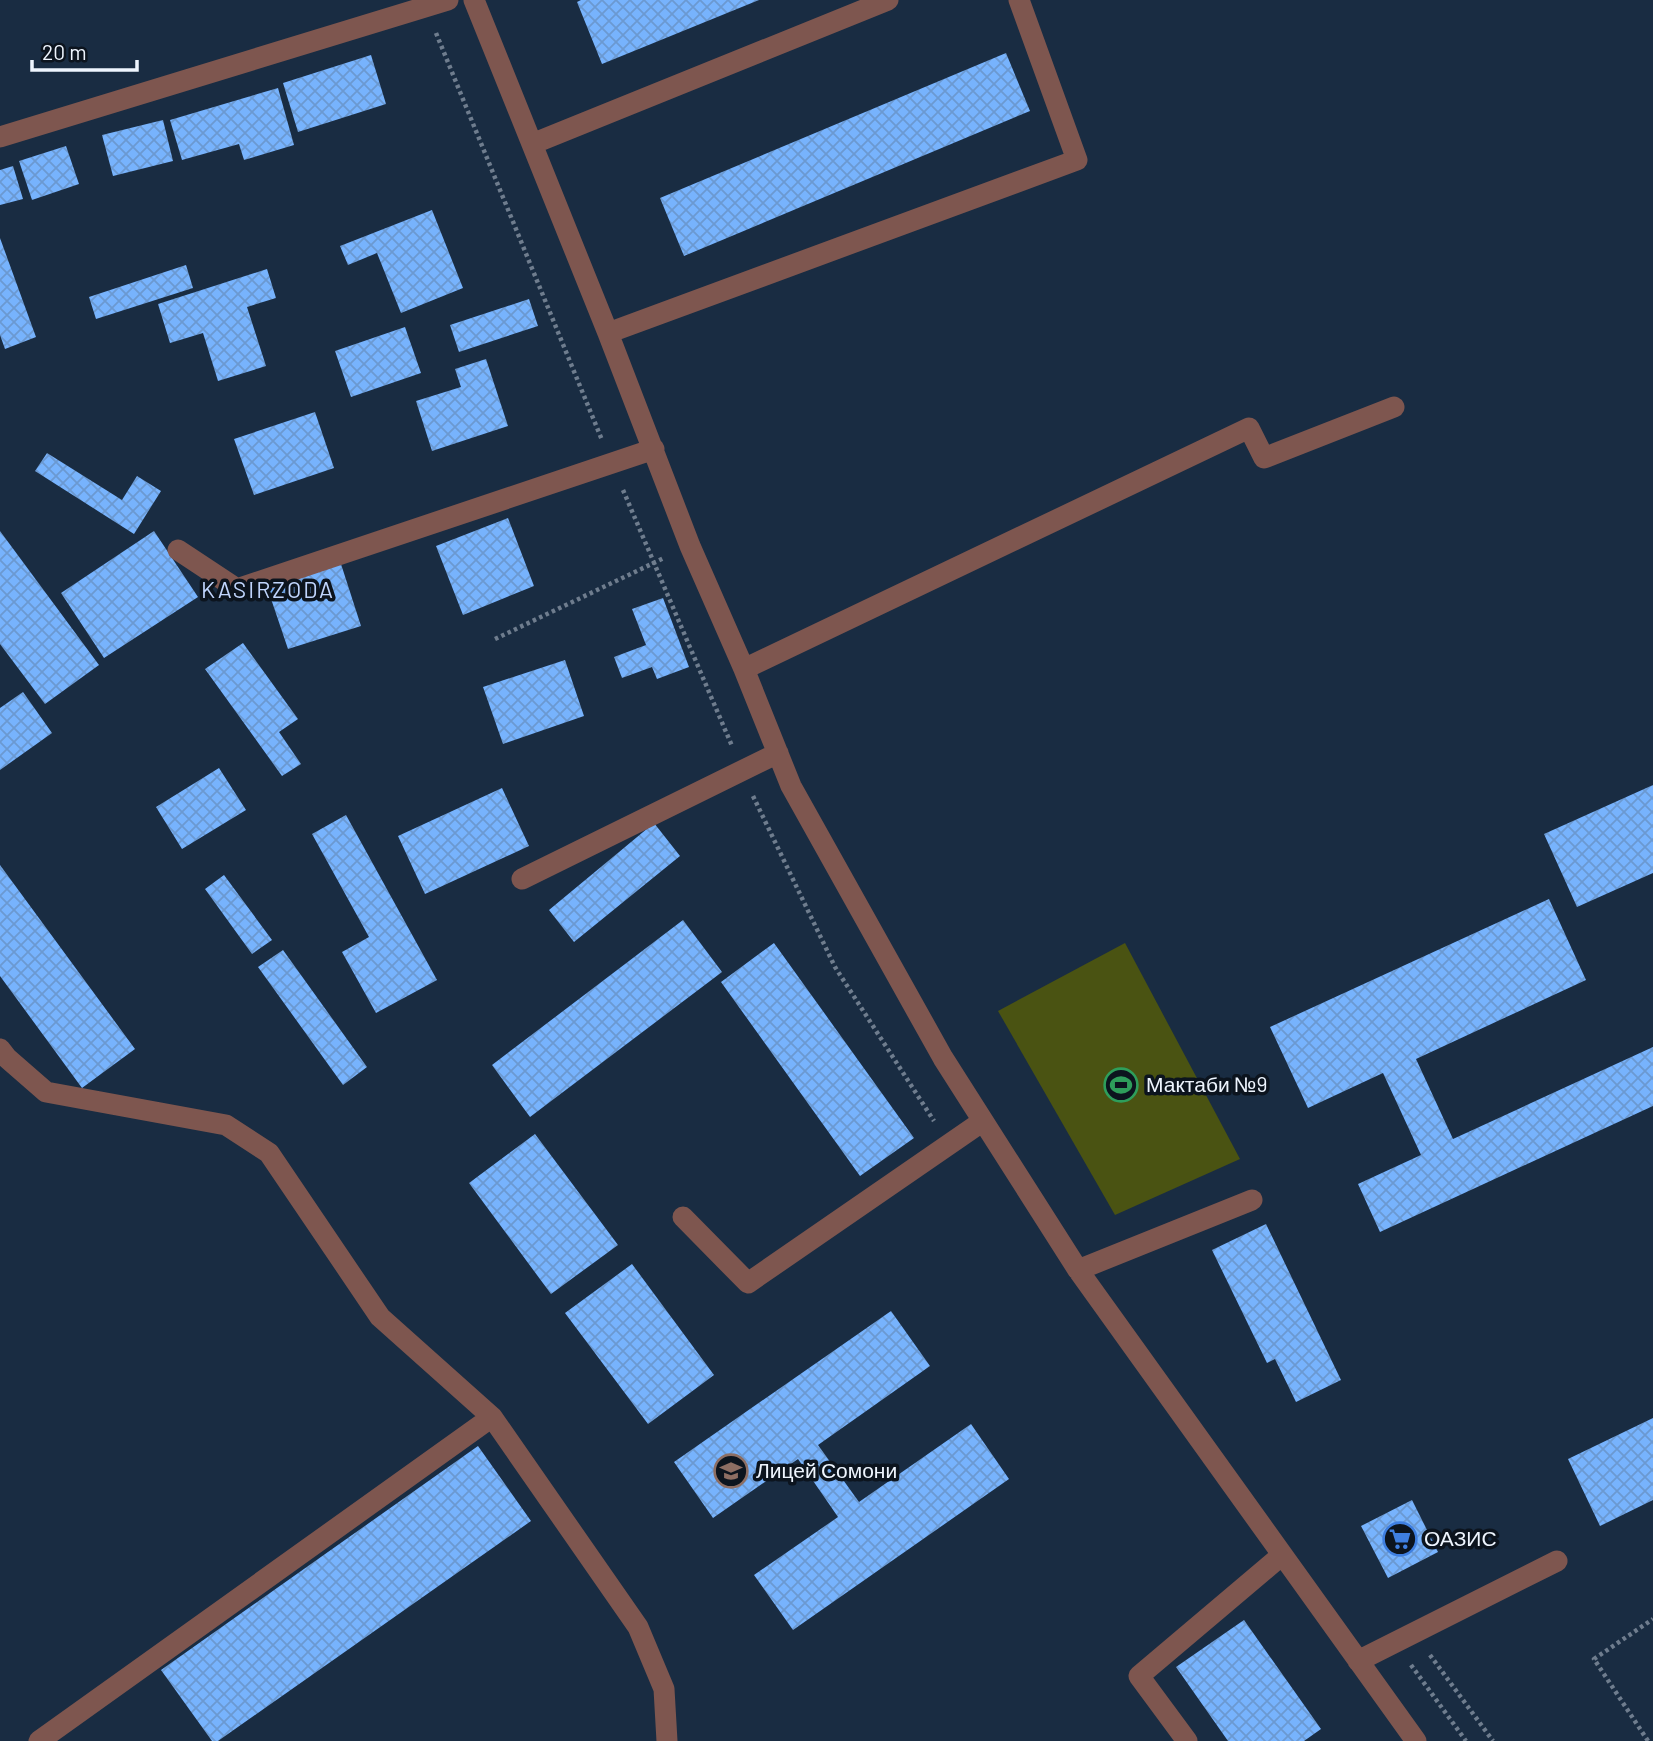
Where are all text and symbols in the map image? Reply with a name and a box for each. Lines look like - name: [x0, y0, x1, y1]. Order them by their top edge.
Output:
- scale bar: [32, 28, 136, 72]
- text: 20 m: [42, 39, 87, 64]
- district label: KASIRZODA: [201, 575, 335, 603]
- sports icon: Мактаби №9: [1102, 1066, 1140, 1104]
- place label: Мактаби №9: [1146, 1071, 1267, 1096]
- school or university icon: Лицей Сомони: [712, 1452, 750, 1490]
- place label: Лицей Сомони: [756, 1457, 897, 1482]
- supermarket icon: ОАЗИС: [1381, 1520, 1419, 1558]
- place label: ОАЗИС: [1424, 1525, 1497, 1550]

